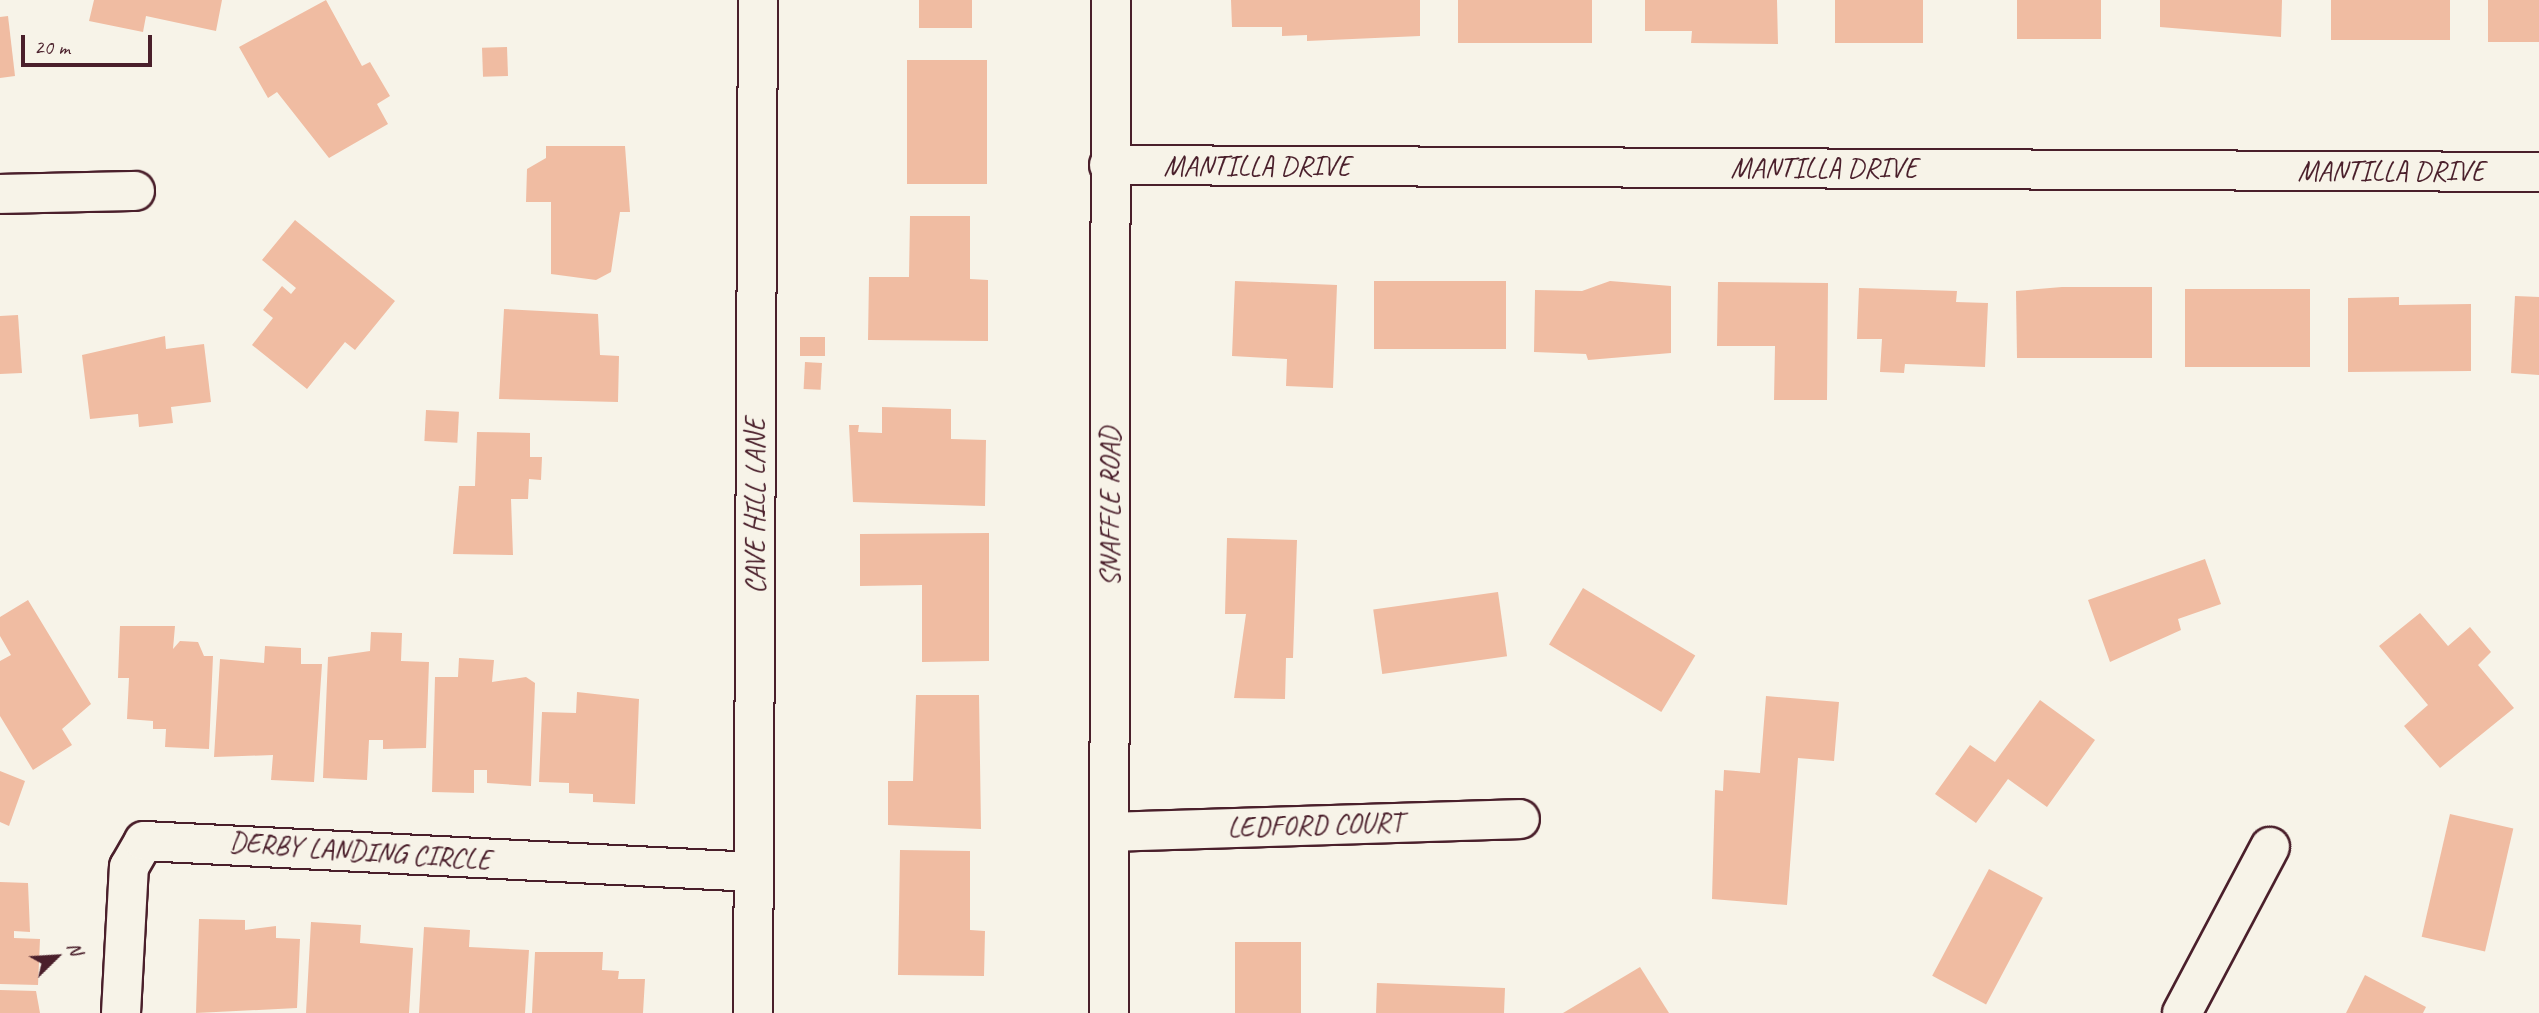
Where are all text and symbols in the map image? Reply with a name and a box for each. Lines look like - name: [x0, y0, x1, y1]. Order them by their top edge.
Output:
- scale bar: [24, 21, 156, 65]
- text: 20 m: [34, 34, 70, 60]
- street label: MANTILLA DRIVE: [1164, 149, 1350, 183]
- street label: MANTILLA DRIVE: [1731, 151, 1917, 185]
- street label: MANTILLA DRIVE: [2298, 154, 2484, 188]
- street label: CAVE HILL LANE: [738, 419, 772, 593]
- street label: SNAFFLE ROAD: [1093, 427, 1127, 587]
- street label: LEDFORD COURT: [1228, 805, 1402, 845]
- street label: DERBY LANDING CIRCLE: [228, 825, 492, 877]
- north arrow: [21, 922, 91, 992]
- text: N: [62, 938, 89, 959]

